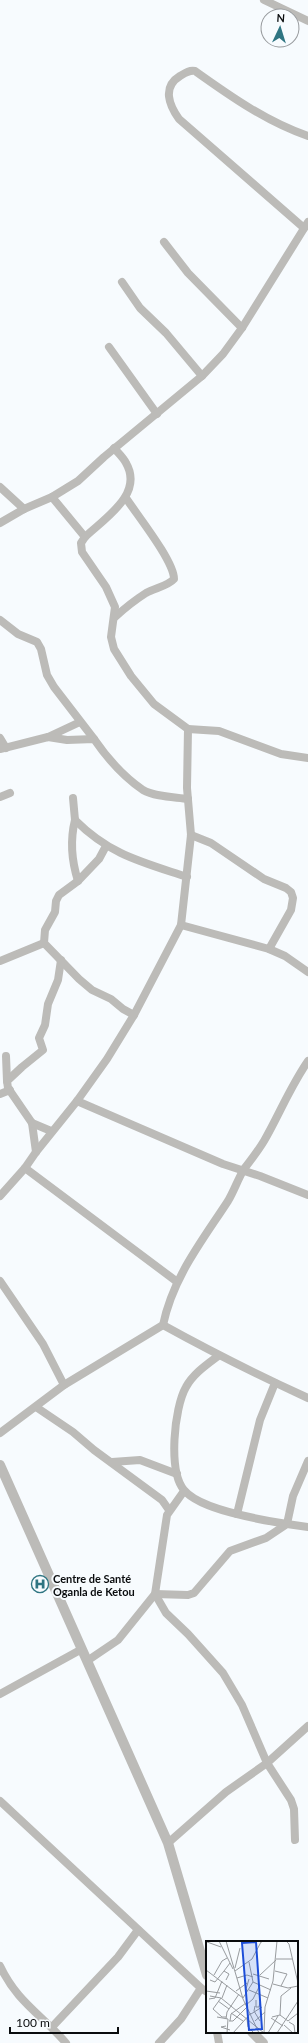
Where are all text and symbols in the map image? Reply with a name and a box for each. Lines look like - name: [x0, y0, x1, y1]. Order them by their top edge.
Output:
- north arrow: [260, 8, 300, 48]
- text: N: [276, 11, 285, 24]
- place label: Centre de Santé Oganla de Ketou: [53, 1572, 135, 1598]
- hospital icon: Centre de Santé Oganla de Ketou: [30, 1574, 50, 1594]
- inset map: [206, 1941, 298, 2033]
- scale bar: [10, 2009, 118, 2035]
- text: 100 m: [16, 2015, 50, 2030]

